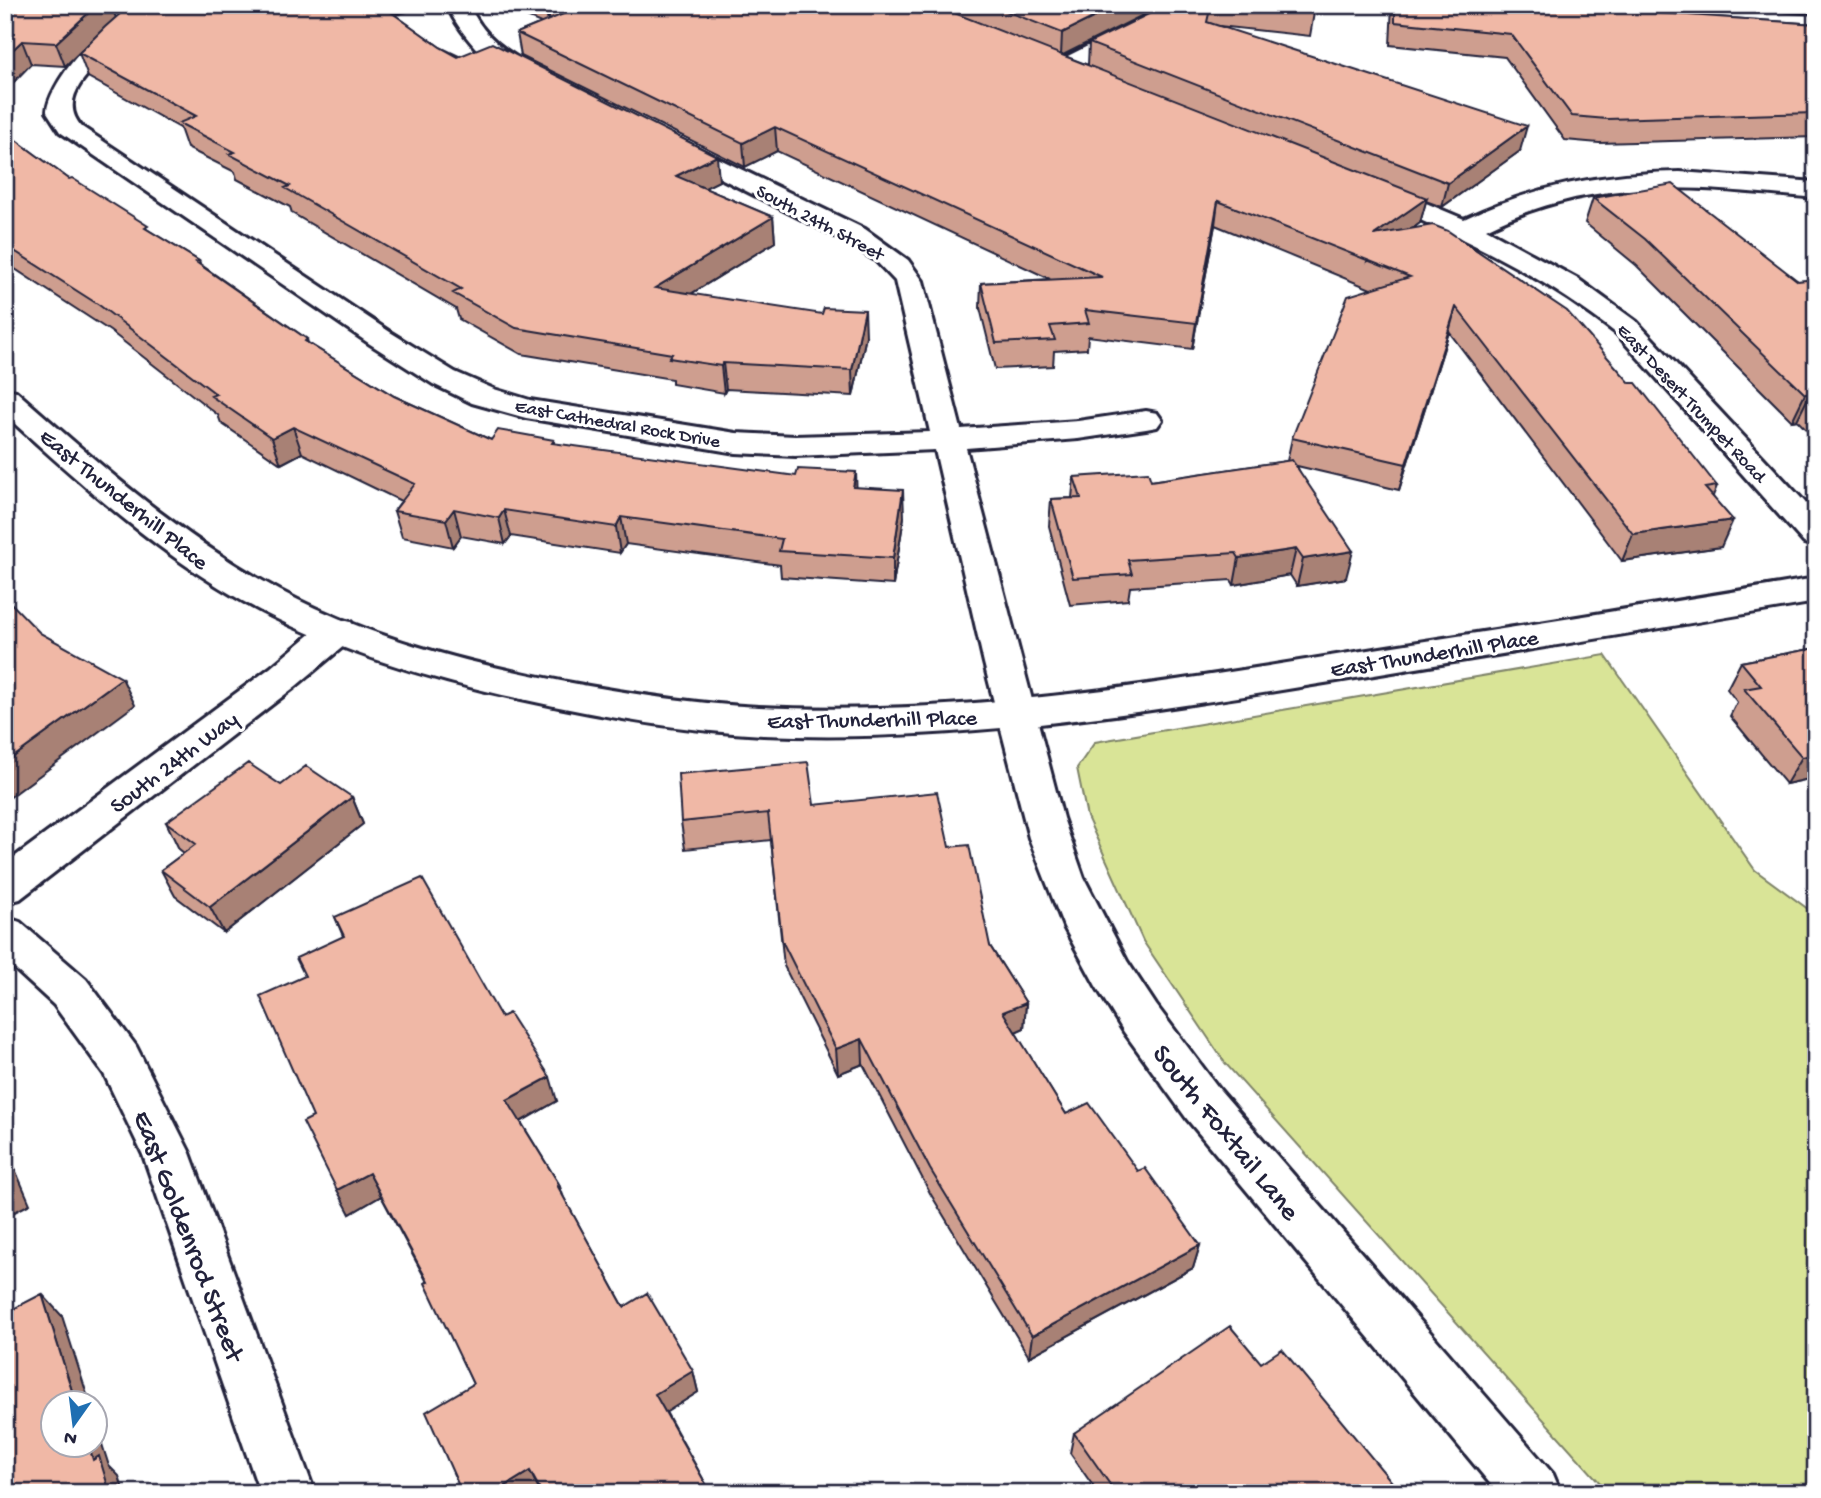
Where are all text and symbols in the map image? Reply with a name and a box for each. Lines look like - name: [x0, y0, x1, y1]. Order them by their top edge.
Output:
- street label: South 24th Street: [751, 181, 889, 269]
- street label: East Desert Trumpet Road: [1611, 320, 1771, 490]
- street label: East Cathedral Rock Drive: [513, 396, 722, 455]
- street label: East Thunderhill Place: [33, 424, 214, 578]
- street label: East Thunderhill Place: [1329, 626, 1541, 685]
- street label: East Thunderhill Place: [767, 706, 978, 737]
- street label: South 24th Way: [106, 707, 245, 821]
- street label: South Foxtail Lane: [1143, 1039, 1306, 1229]
- street label: East Goldenrod Street: [124, 1107, 251, 1369]
- north arrow: [38, 1390, 108, 1460]
- text: N: [62, 1424, 80, 1450]

